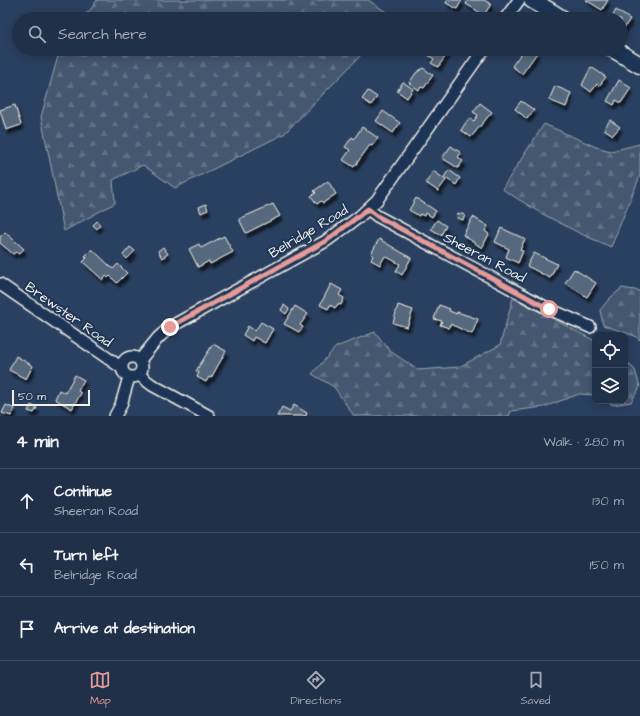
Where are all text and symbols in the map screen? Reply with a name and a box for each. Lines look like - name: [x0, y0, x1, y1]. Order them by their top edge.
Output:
- search box: [12, 12, 628, 56]
- icon: search: [26, 23, 48, 45]
- text: Search here: [58, 24, 147, 45]
- street label: Belridge Road: [265, 200, 352, 263]
- street label: Sheeran Road: [440, 228, 529, 288]
- street label: Brewster Road: [21, 277, 116, 352]
- route start: [540, 300, 558, 318]
- route end: [161, 318, 179, 336]
- map controls: [592, 332, 628, 404]
- button: locate: [592, 332, 628, 368]
- button: layers: [592, 368, 628, 404]
- scale bar: [12, 388, 90, 407]
- text: 50 m: [18, 389, 46, 404]
- text: 4 min: [16, 430, 59, 454]
- text: Walk · 280 m: [543, 433, 624, 451]
- text: Continue: [54, 481, 112, 502]
- icon: ahead: [16, 490, 38, 512]
- text: 130 m: [592, 492, 624, 510]
- text: Sheeran Road: [54, 502, 138, 520]
- text: Turn left: [54, 545, 118, 566]
- icon: left: [16, 554, 38, 576]
- text: 150 m: [590, 556, 624, 574]
- text: Belridge Road: [54, 566, 137, 584]
- icon: arrive: [16, 618, 38, 640]
- text: Arrive at destination: [54, 618, 195, 639]
- tab: Map: [89, 669, 111, 708]
- tab: Directions: [290, 669, 342, 708]
- tab: Saved: [521, 669, 551, 708]

